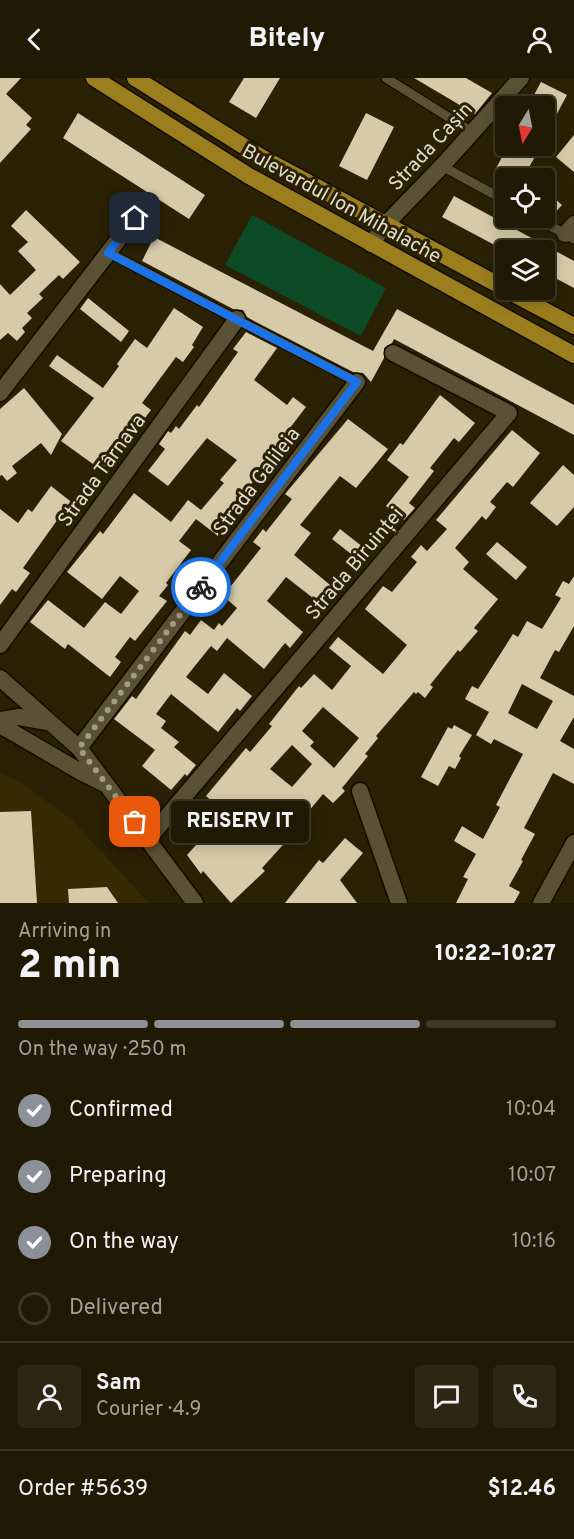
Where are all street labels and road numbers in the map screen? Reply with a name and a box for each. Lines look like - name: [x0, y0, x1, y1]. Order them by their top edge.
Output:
- street label: Strada Cașin: [384, 97, 479, 197]
- street label: Bulevardul Ion Mihalache: [237, 139, 445, 271]
- street label: Strada Târnava: [53, 410, 152, 533]
- street label: Strada Galileia: [208, 423, 307, 542]
- street label: Strada Biruinței: [301, 503, 410, 626]

